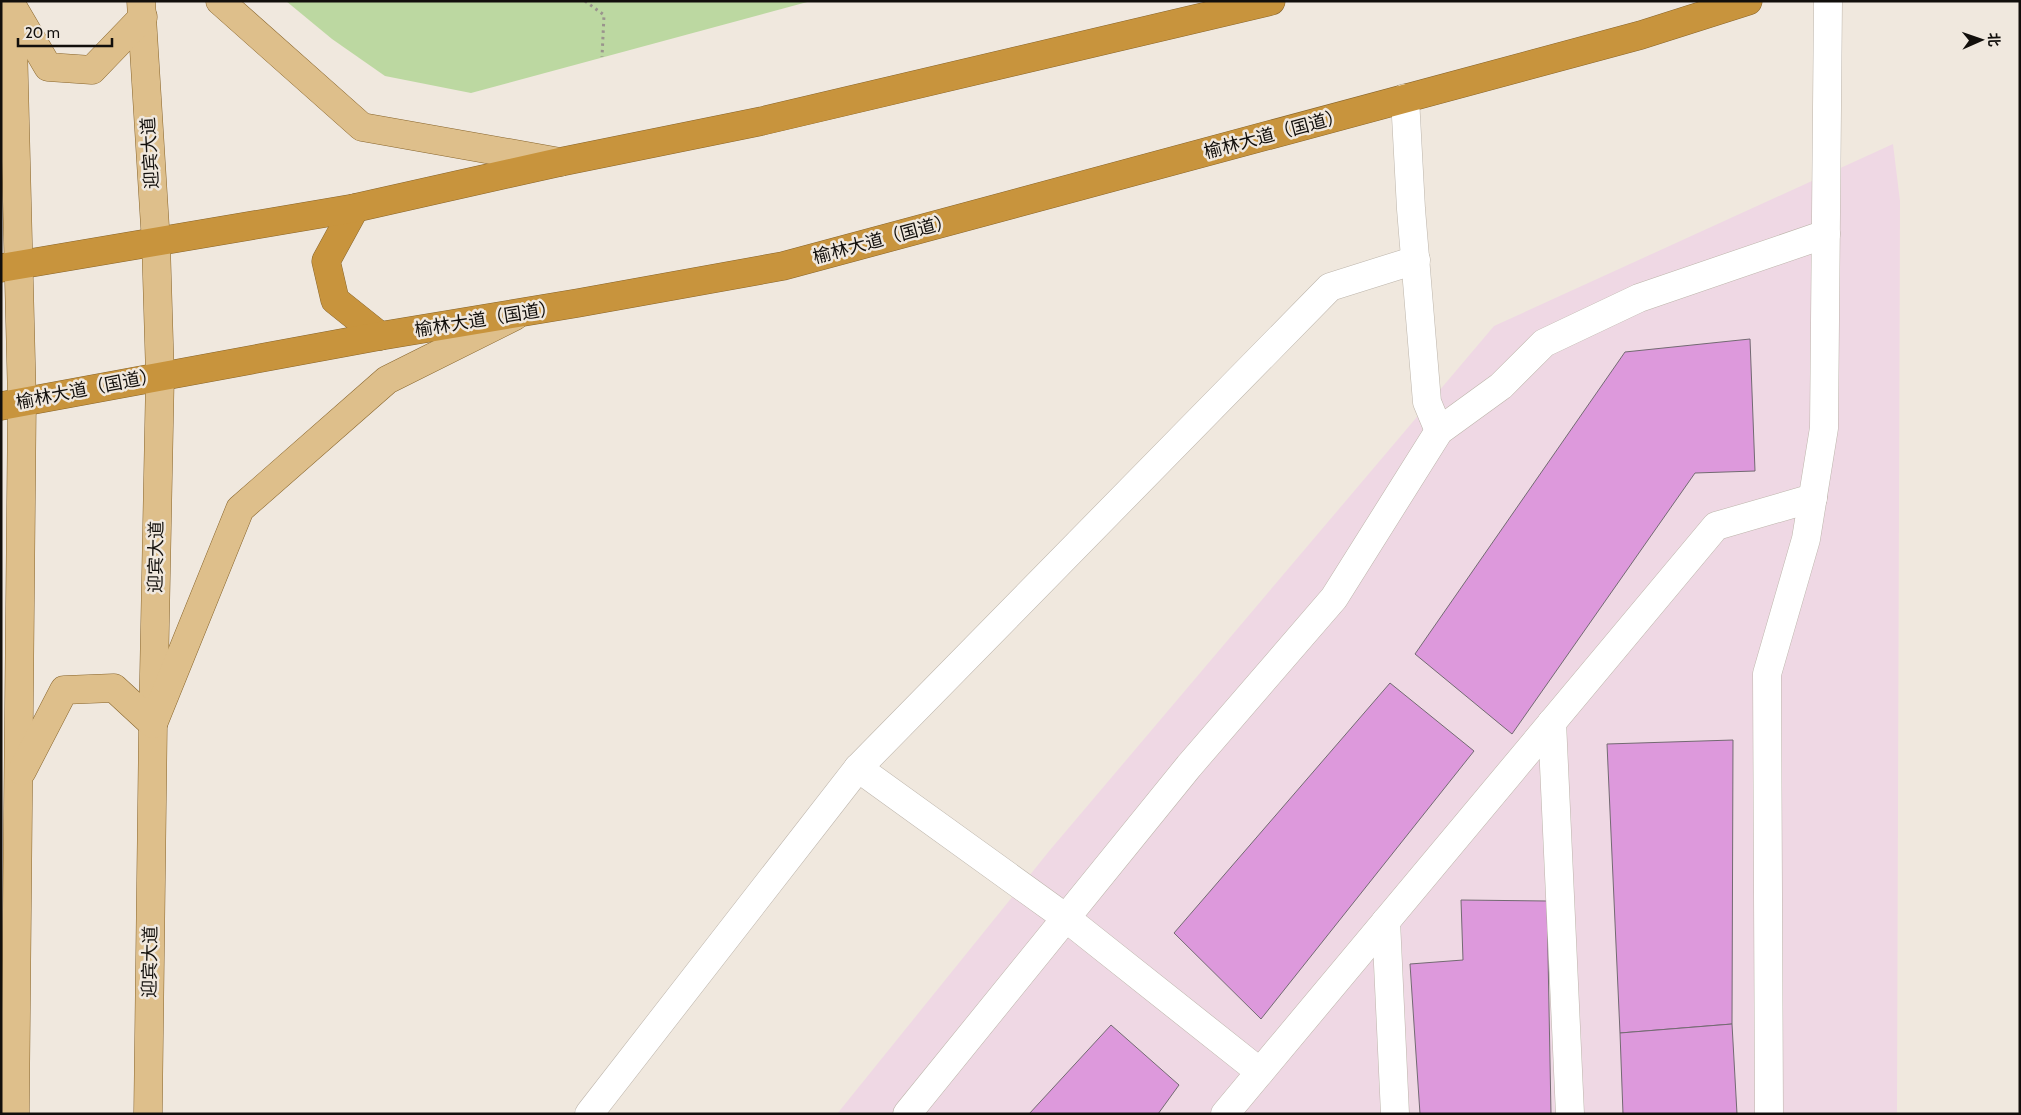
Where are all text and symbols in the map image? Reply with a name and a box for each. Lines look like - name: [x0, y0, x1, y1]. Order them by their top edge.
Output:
- scale bar: [18, 15, 111, 47]
- north arrow: [1956, 15, 2006, 65]
- text: 20 m: [25, 24, 60, 42]
- text: 北: [1985, 32, 2003, 47]
- street label: 榆林大道（国道）: [1202, 105, 1346, 163]
- street label: 迎宾大道: [137, 116, 163, 190]
- street label: 榆林大道（国道）: [811, 210, 955, 268]
- street label: 榆林大道（国道）: [413, 297, 559, 341]
- street label: 榆林大道（国道）: [14, 364, 160, 414]
- street label: 迎宾大道: [144, 521, 168, 593]
- street label: 迎宾大道: [138, 926, 162, 998]

